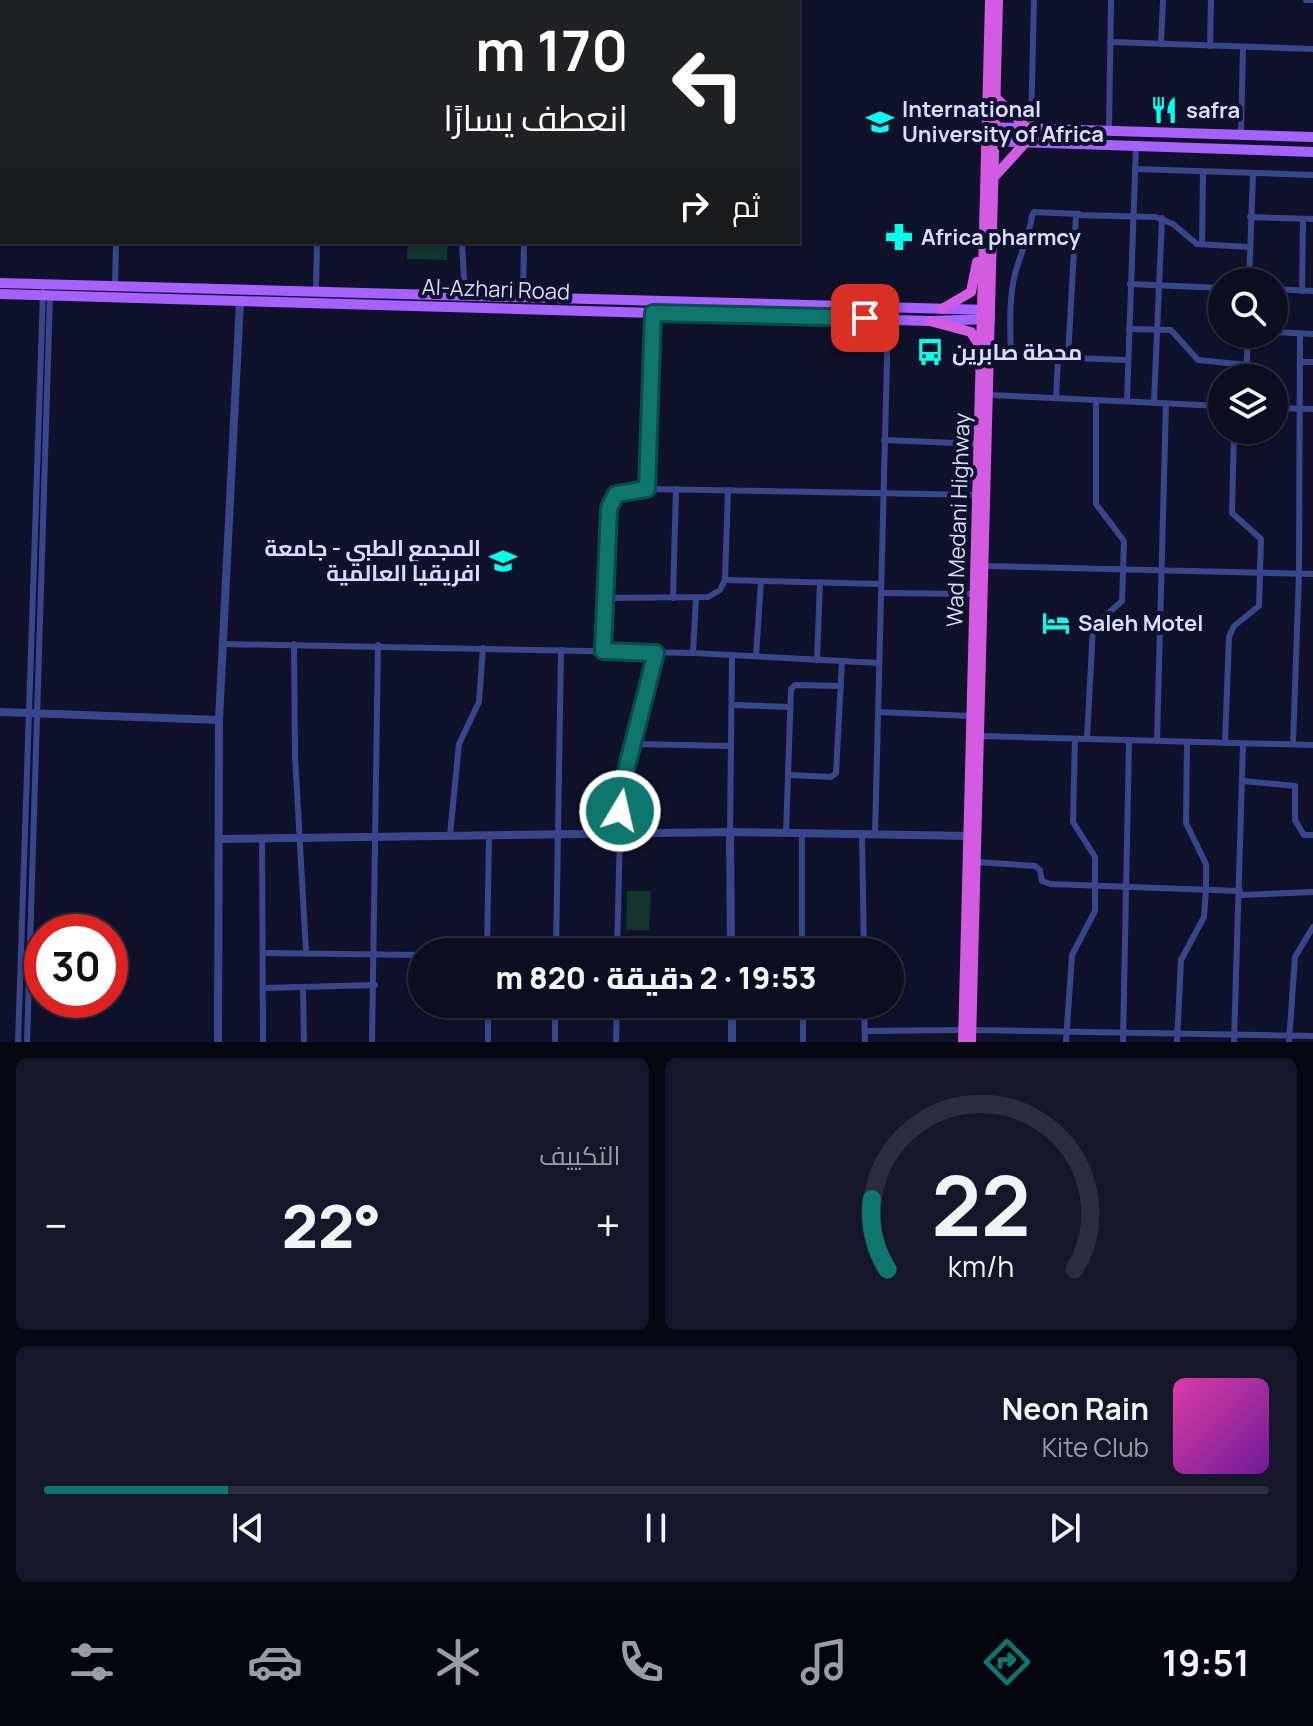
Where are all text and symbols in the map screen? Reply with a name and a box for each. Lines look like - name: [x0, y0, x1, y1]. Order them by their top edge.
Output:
- text: 170 m: [475, 11, 628, 88]
- icon: left: [656, 32, 760, 136]
- text: انعطف يسارًا: [443, 93, 628, 142]
- place label: International University of Africa: [902, 94, 1104, 149]
- restaurant icon: safra: [1149, 95, 1179, 125]
- place label: safra: [1186, 95, 1240, 125]
- school or university icon: International University of Africa: [865, 107, 895, 137]
- icon: right: [672, 184, 716, 228]
- text: ثم: [732, 185, 760, 226]
- pharmacy icon: Africa pharmcy: [884, 222, 914, 252]
- place label: Africa pharmcy: [921, 222, 1082, 252]
- map controls: [1208, 268, 1288, 444]
- button: search: [1208, 268, 1288, 348]
- street label: Al-Azhari Road: [421, 271, 571, 307]
- pin: [831, 284, 899, 352]
- icon: arrive: [843, 296, 887, 340]
- bus stop icon: محطة صابرين: [915, 337, 945, 367]
- place label: محطة صابرين: [952, 337, 1082, 367]
- button: layers: [1208, 364, 1288, 444]
- street label: Wad Medani Highway: [939, 412, 977, 628]
- place label: المجمع الطبي - جامعة افريقيا العالمية: [264, 533, 481, 588]
- school or university icon: المجمع الطبي - جامعة افريقيا العالمية: [488, 546, 518, 576]
- hotel icon: Saleh Motel: [1041, 608, 1071, 638]
- place label: Saleh Motel: [1078, 608, 1203, 638]
- position arrow: [578, 769, 662, 853]
- speed limit sign: 30: [24, 914, 128, 1018]
- text: 19:53 · 2 دقيقة · 820 m: [496, 957, 816, 998]
- text: التكييف: [539, 1137, 621, 1173]
- text: 22: [931, 1147, 1030, 1261]
- text: 22°: [282, 1184, 381, 1266]
- text: −: [44, 1195, 68, 1255]
- text: +: [595, 1195, 621, 1255]
- text: km/h: [948, 1247, 1014, 1286]
- text: Neon Rain: [1002, 1388, 1149, 1429]
- text: Kite Club: [1042, 1429, 1149, 1465]
- icon: previous: [226, 1506, 270, 1550]
- icon: pause: [634, 1506, 678, 1550]
- icon: next: [1043, 1506, 1087, 1550]
- icon: filters: [64, 1634, 120, 1690]
- icon: car: [247, 1634, 303, 1690]
- icon: climate: [430, 1634, 486, 1690]
- icon: phone: [613, 1634, 669, 1690]
- icon: music: [796, 1634, 852, 1690]
- icon: directions: [979, 1634, 1035, 1690]
- text: 19:51: [1162, 1638, 1249, 1687]

